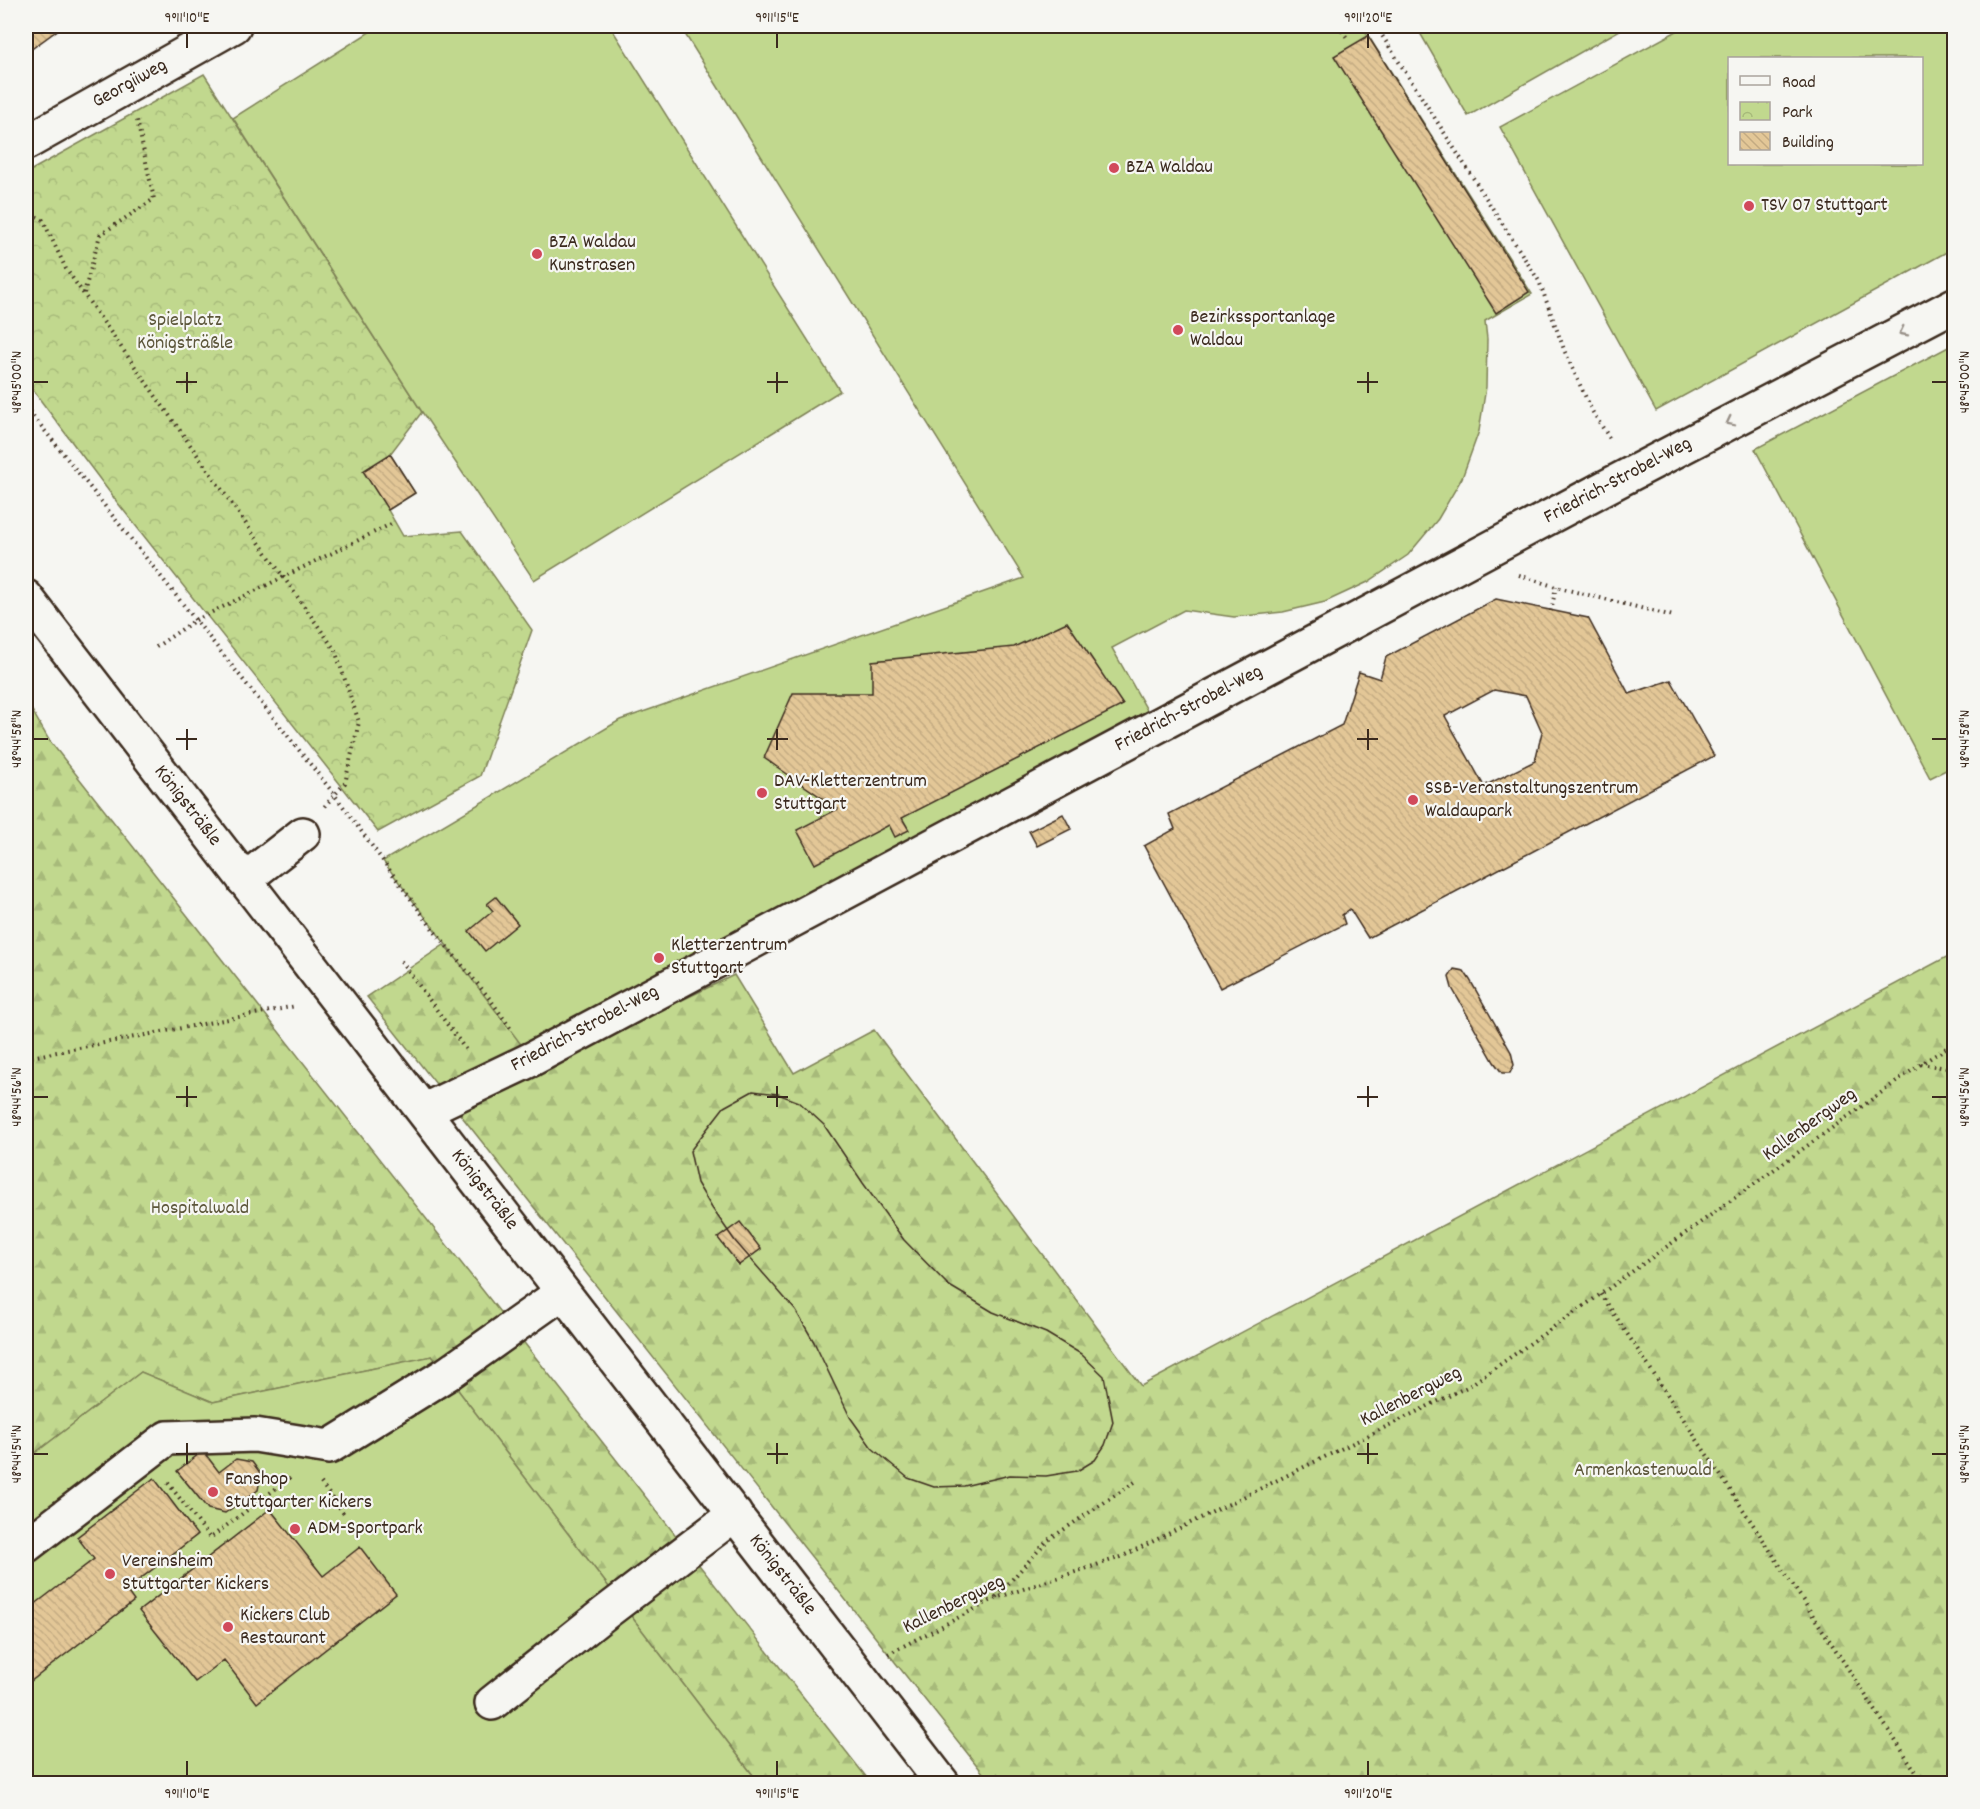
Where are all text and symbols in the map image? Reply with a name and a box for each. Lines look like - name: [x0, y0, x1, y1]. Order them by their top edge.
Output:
- text: 9°11'10"E: [165, 8, 210, 30]
- text: 9°11'15"E: [755, 8, 799, 30]
- text: 9°11'20"E: [1344, 8, 1392, 30]
- street label: Georgiiweg: [87, 52, 173, 116]
- legend: [1728, 57, 1923, 165]
- text: Road: [1782, 71, 1816, 96]
- text: Park: [1782, 101, 1813, 126]
- text: Building: [1782, 131, 1834, 156]
- place label: BZA Waldau: [1126, 154, 1213, 182]
- marker: BZA Waldau: [1107, 161, 1121, 175]
- place label: TSV 07 Stuttgart: [1761, 192, 1888, 220]
- marker: TSV 07 Stuttgart: [1742, 199, 1756, 213]
- place label: BZA Waldau Kunstrasen: [549, 229, 636, 280]
- marker: BZA Waldau Kunstrasen: [530, 247, 544, 261]
- place label: Bezirkssportanlage Waldau: [1190, 304, 1335, 355]
- park label: Spielplatz Königsträßle: [137, 307, 233, 358]
- marker: Bezirkssportanlage Waldau: [1171, 323, 1185, 337]
- one-way arrow: [1898, 325, 1909, 337]
- text: 48°45'00"N: [7, 351, 29, 413]
- text: 48°45'00"N: [1955, 351, 1977, 413]
- one-way arrow: [1725, 415, 1736, 426]
- street label: Friedrich-Strobel-Weg: [1539, 430, 1697, 532]
- street label: Friedrich-Strobel-Weg: [1110, 658, 1268, 760]
- text: 48°44'58"N: [7, 710, 29, 768]
- text: 48°44'58"N: [1955, 710, 1977, 768]
- street label: Königsträßle: [146, 760, 228, 853]
- place label: DAV-Kletterzentrum Stuttgart: [774, 768, 927, 819]
- place label: SSB-Veranstaltungszentrum Waldaupark: [1425, 775, 1639, 826]
- marker: DAV-Kletterzentrum Stuttgart: [755, 786, 769, 800]
- marker: SSB-Veranstaltungszentrum Waldaupark: [1406, 793, 1420, 807]
- place label: Kletterzentrum Stuttgart: [671, 932, 788, 983]
- marker: Kletterzentrum Stuttgart: [652, 951, 666, 965]
- street label: Friedrich-Strobel-Weg: [506, 978, 664, 1080]
- text: 48°44'56"N: [7, 1067, 29, 1127]
- text: 48°44'56"N: [1955, 1067, 1977, 1127]
- street label: Kallenbergweg: [1757, 1081, 1863, 1169]
- street label: Königsträßle: [443, 1144, 525, 1237]
- park label: Hospitalwald: [151, 1195, 249, 1223]
- street label: Kallenbergweg: [1356, 1359, 1466, 1435]
- text: 48°44'54"N: [7, 1425, 29, 1483]
- text: 48°44'54"N: [1955, 1425, 1977, 1483]
- park label: Armenkastenwald: [1574, 1457, 1712, 1485]
- place label: Fanshop Stuttgarter Kickers: [225, 1466, 372, 1517]
- marker: Fanshop Stuttgarter Kickers: [206, 1485, 220, 1499]
- place label: ADM-Sportpark: [307, 1515, 423, 1543]
- marker: ADM-Sportpark: [288, 1522, 302, 1536]
- street label: Königsträßle: [741, 1529, 823, 1622]
- place label: Vereinsheim Stuttgarter Kickers: [122, 1548, 269, 1599]
- marker: Vereinsheim Stuttgarter Kickers: [103, 1567, 117, 1581]
- street label: Kallenbergweg: [898, 1568, 1010, 1642]
- place label: Kickers Club Restaurant: [240, 1602, 330, 1653]
- marker: Kickers Club Restaurant: [221, 1620, 235, 1634]
- text: 9°11'10"E: [165, 1784, 210, 1806]
- text: 9°11'15"E: [755, 1784, 799, 1806]
- text: 9°11'20"E: [1344, 1784, 1392, 1806]

